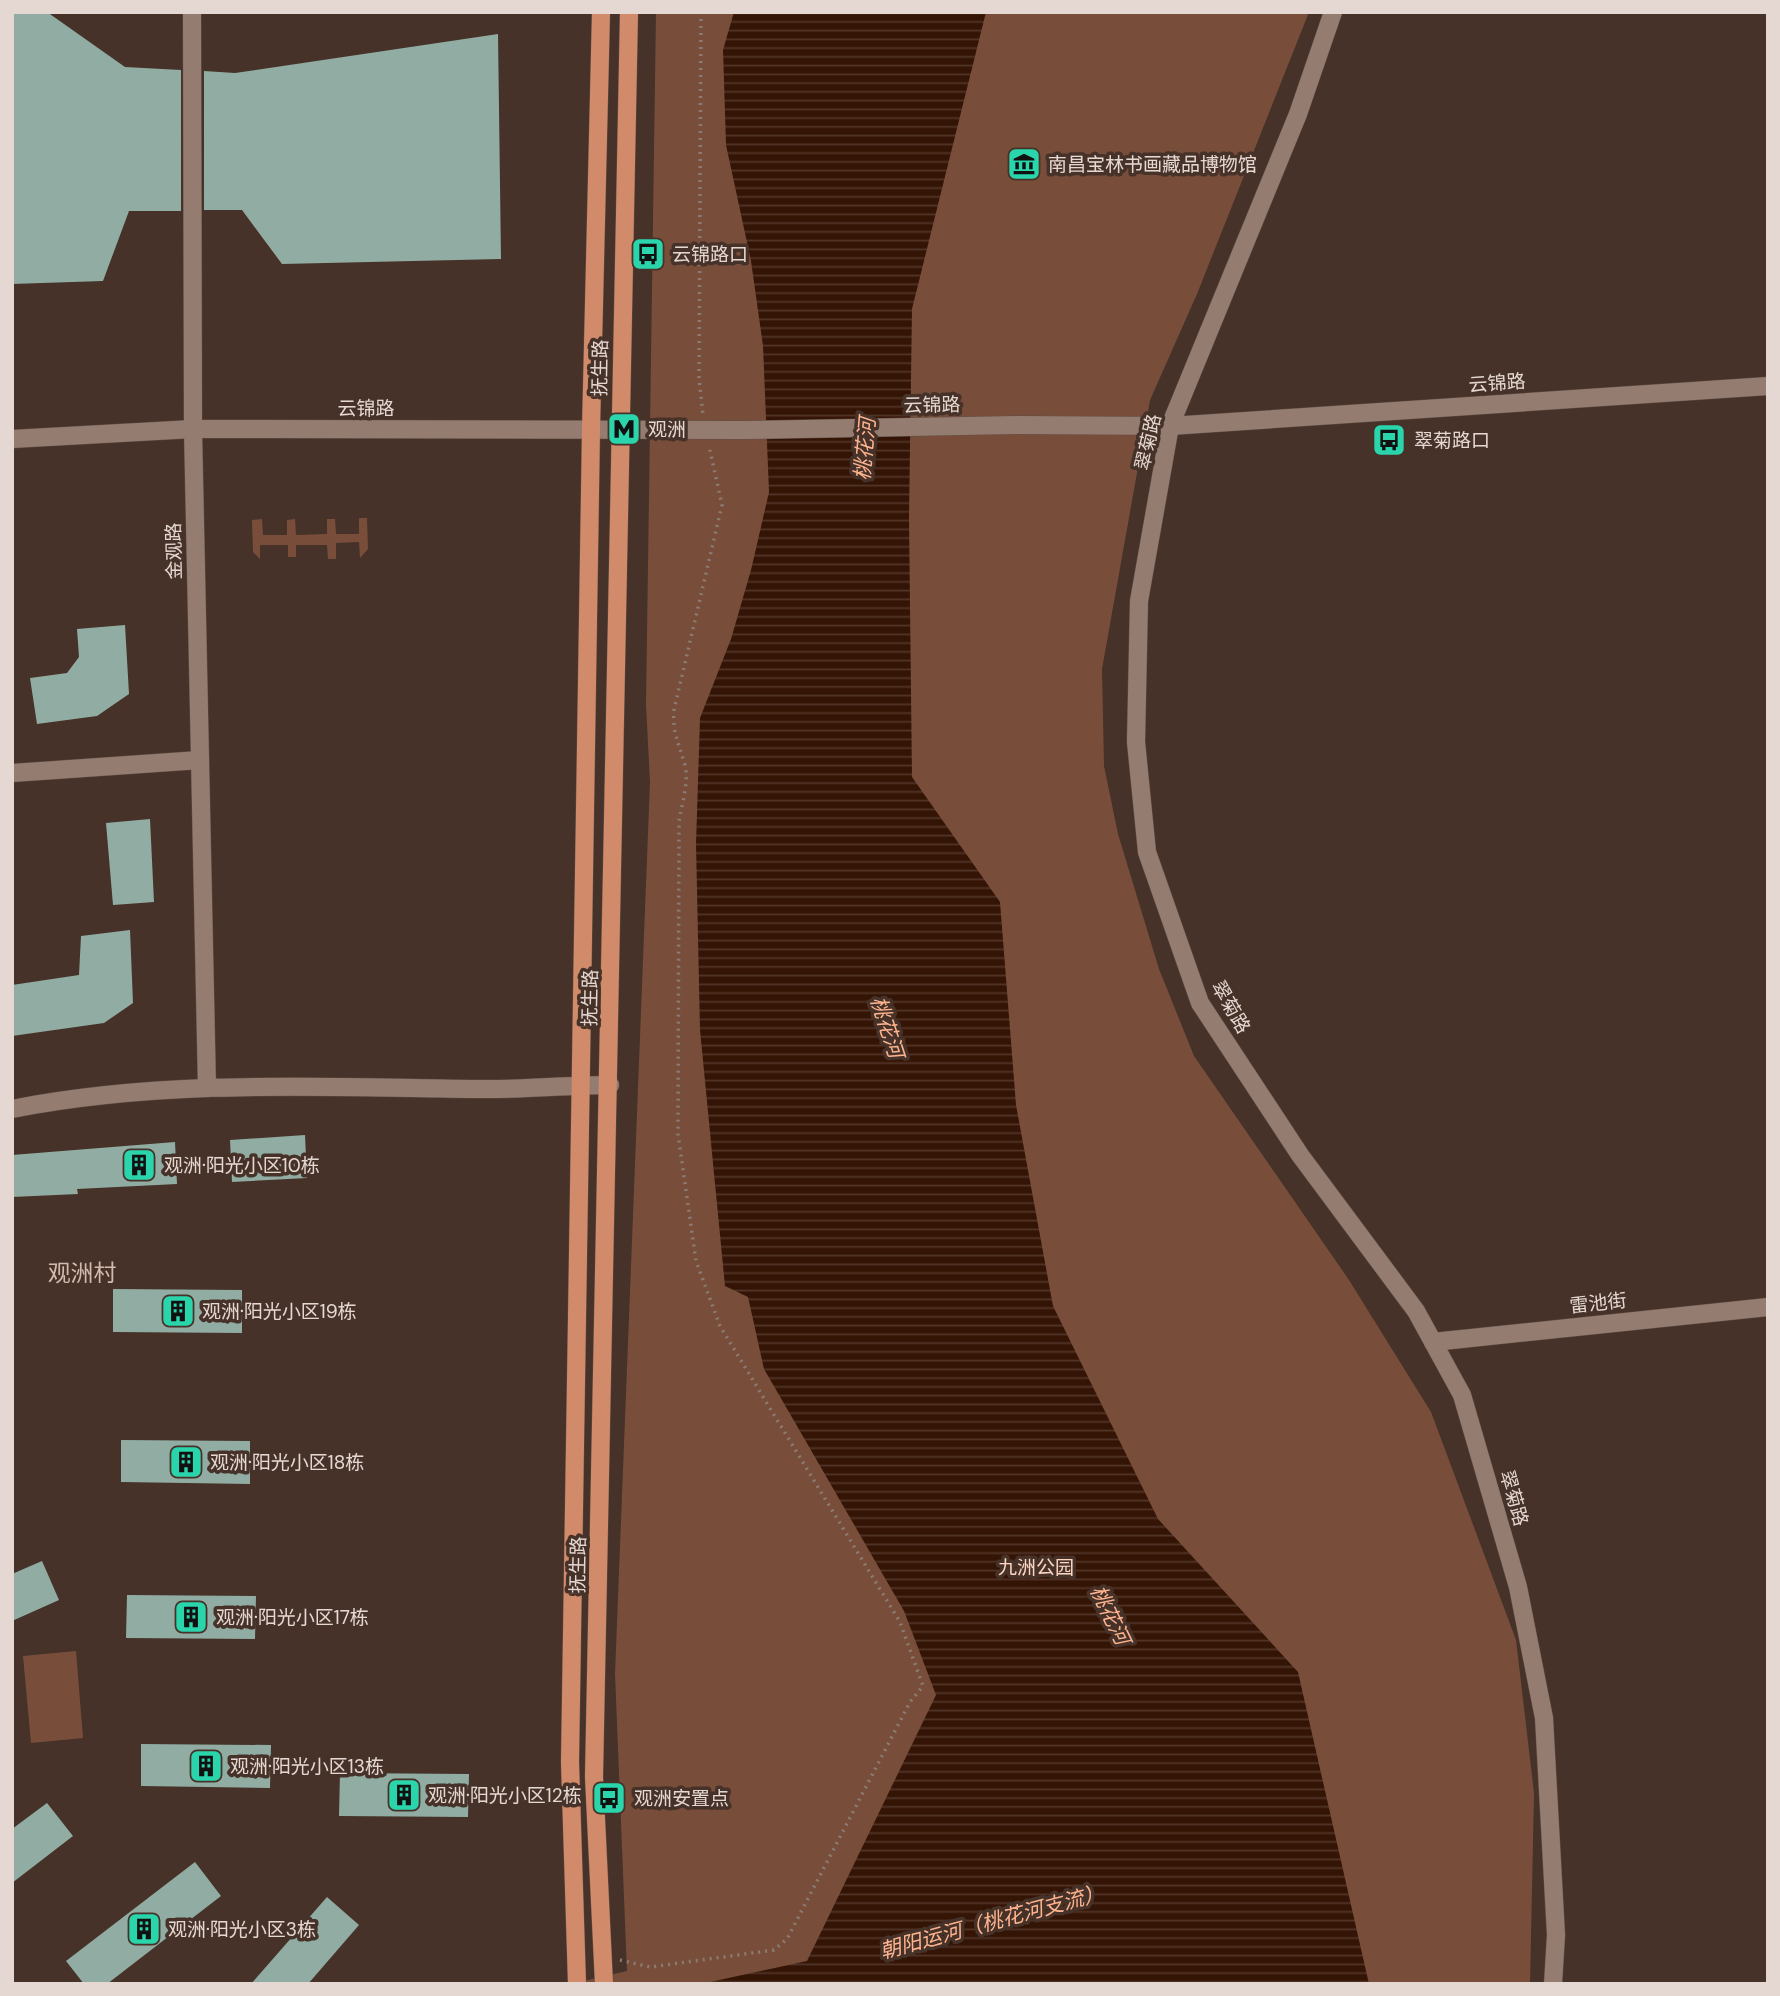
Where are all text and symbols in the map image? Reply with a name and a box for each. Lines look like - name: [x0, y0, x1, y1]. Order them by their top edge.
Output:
- museum icon: 南昌宝林书画藏品博物馆: [1005, 145, 1043, 183]
- place label: 南昌宝林书画藏品博物馆: [1048, 152, 1257, 177]
- bus stop icon: 云锦路口: [629, 235, 667, 273]
- place label: 云锦路口: [672, 242, 748, 267]
- street label: 抚生路: [587, 339, 613, 397]
- street label: 云锦路: [1468, 369, 1526, 397]
- street label: 云锦路: [903, 392, 961, 418]
- street label: 云锦路: [337, 396, 395, 421]
- metro station icon: 观洲: [605, 410, 643, 448]
- street label: 翠菊路: [1129, 411, 1167, 473]
- water label: 桃花河: [848, 412, 882, 482]
- place label: 观洲: [648, 417, 686, 442]
- bus stop icon: 翠菊路口: [1370, 421, 1408, 459]
- place label: 翠菊路口: [1414, 428, 1490, 453]
- street label: 金观路: [161, 522, 187, 580]
- street label: 抚生路: [577, 969, 603, 1027]
- street label: 翠菊路: [1206, 976, 1256, 1038]
- water label: 桃花河: [864, 993, 911, 1065]
- building icon: 观洲·阳光小区10栋: [120, 1146, 158, 1184]
- place label: 观洲·阳光小区10栋: [164, 1153, 320, 1178]
- district label: 观洲村: [48, 1258, 117, 1288]
- street label: 雷池街: [1568, 1288, 1628, 1318]
- building icon: 观洲·阳光小区19栋: [159, 1292, 197, 1330]
- place label: 观洲·阳光小区19栋: [202, 1299, 357, 1324]
- building icon: 观洲·阳光小区18栋: [167, 1443, 205, 1481]
- place label: 观洲·阳光小区18栋: [210, 1450, 364, 1475]
- street label: 翠菊路: [1494, 1467, 1534, 1529]
- street label: 抚生路: [565, 1536, 591, 1594]
- park label: 九洲公园: [998, 1555, 1074, 1580]
- water label: 桃花河: [1084, 1581, 1138, 1653]
- building icon: 观洲·阳光小区17栋: [172, 1598, 210, 1636]
- place label: 观洲·阳光小区17栋: [216, 1605, 369, 1630]
- building icon: 观洲·阳光小区13栋: [187, 1747, 225, 1785]
- place label: 观洲·阳光小区13栋: [230, 1754, 384, 1779]
- building icon: 观洲·阳光小区12栋: [385, 1776, 423, 1814]
- bus stop icon: 观洲安置点: [590, 1779, 628, 1817]
- place label: 观洲·阳光小区12栋: [428, 1783, 582, 1808]
- place label: 观洲安置点: [634, 1786, 729, 1811]
- water label: 朝阳运河（桃花河支流）: [877, 1879, 1107, 1965]
- building icon: 观洲·阳光小区3栋: [125, 1910, 163, 1948]
- place label: 观洲·阳光小区3栋: [168, 1917, 316, 1942]

